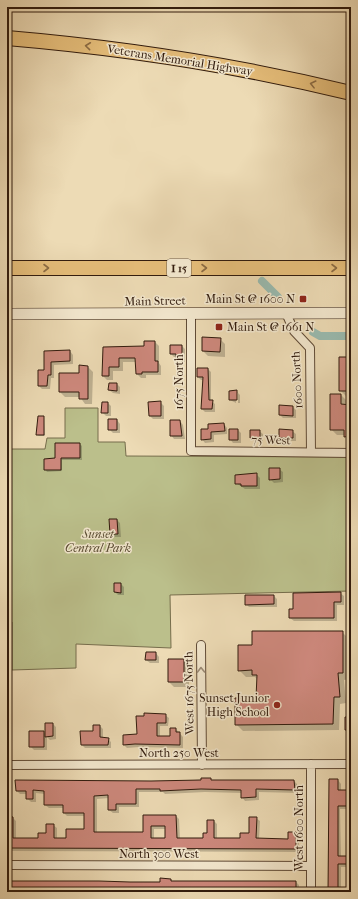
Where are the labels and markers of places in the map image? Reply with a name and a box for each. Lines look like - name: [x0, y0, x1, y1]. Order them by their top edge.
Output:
- place label: Main St @ 1600 N: [205, 292, 295, 306]
- marker: Main St @ 1600 N: [298, 294, 308, 304]
- place label: Main St @ 1661 N: [227, 320, 314, 334]
- marker: Main St @ 1661 N: [214, 322, 224, 332]
- place label: Sunset Junior High School: [199, 691, 270, 719]
- marker: Sunset Junior High School: [272, 700, 282, 710]

